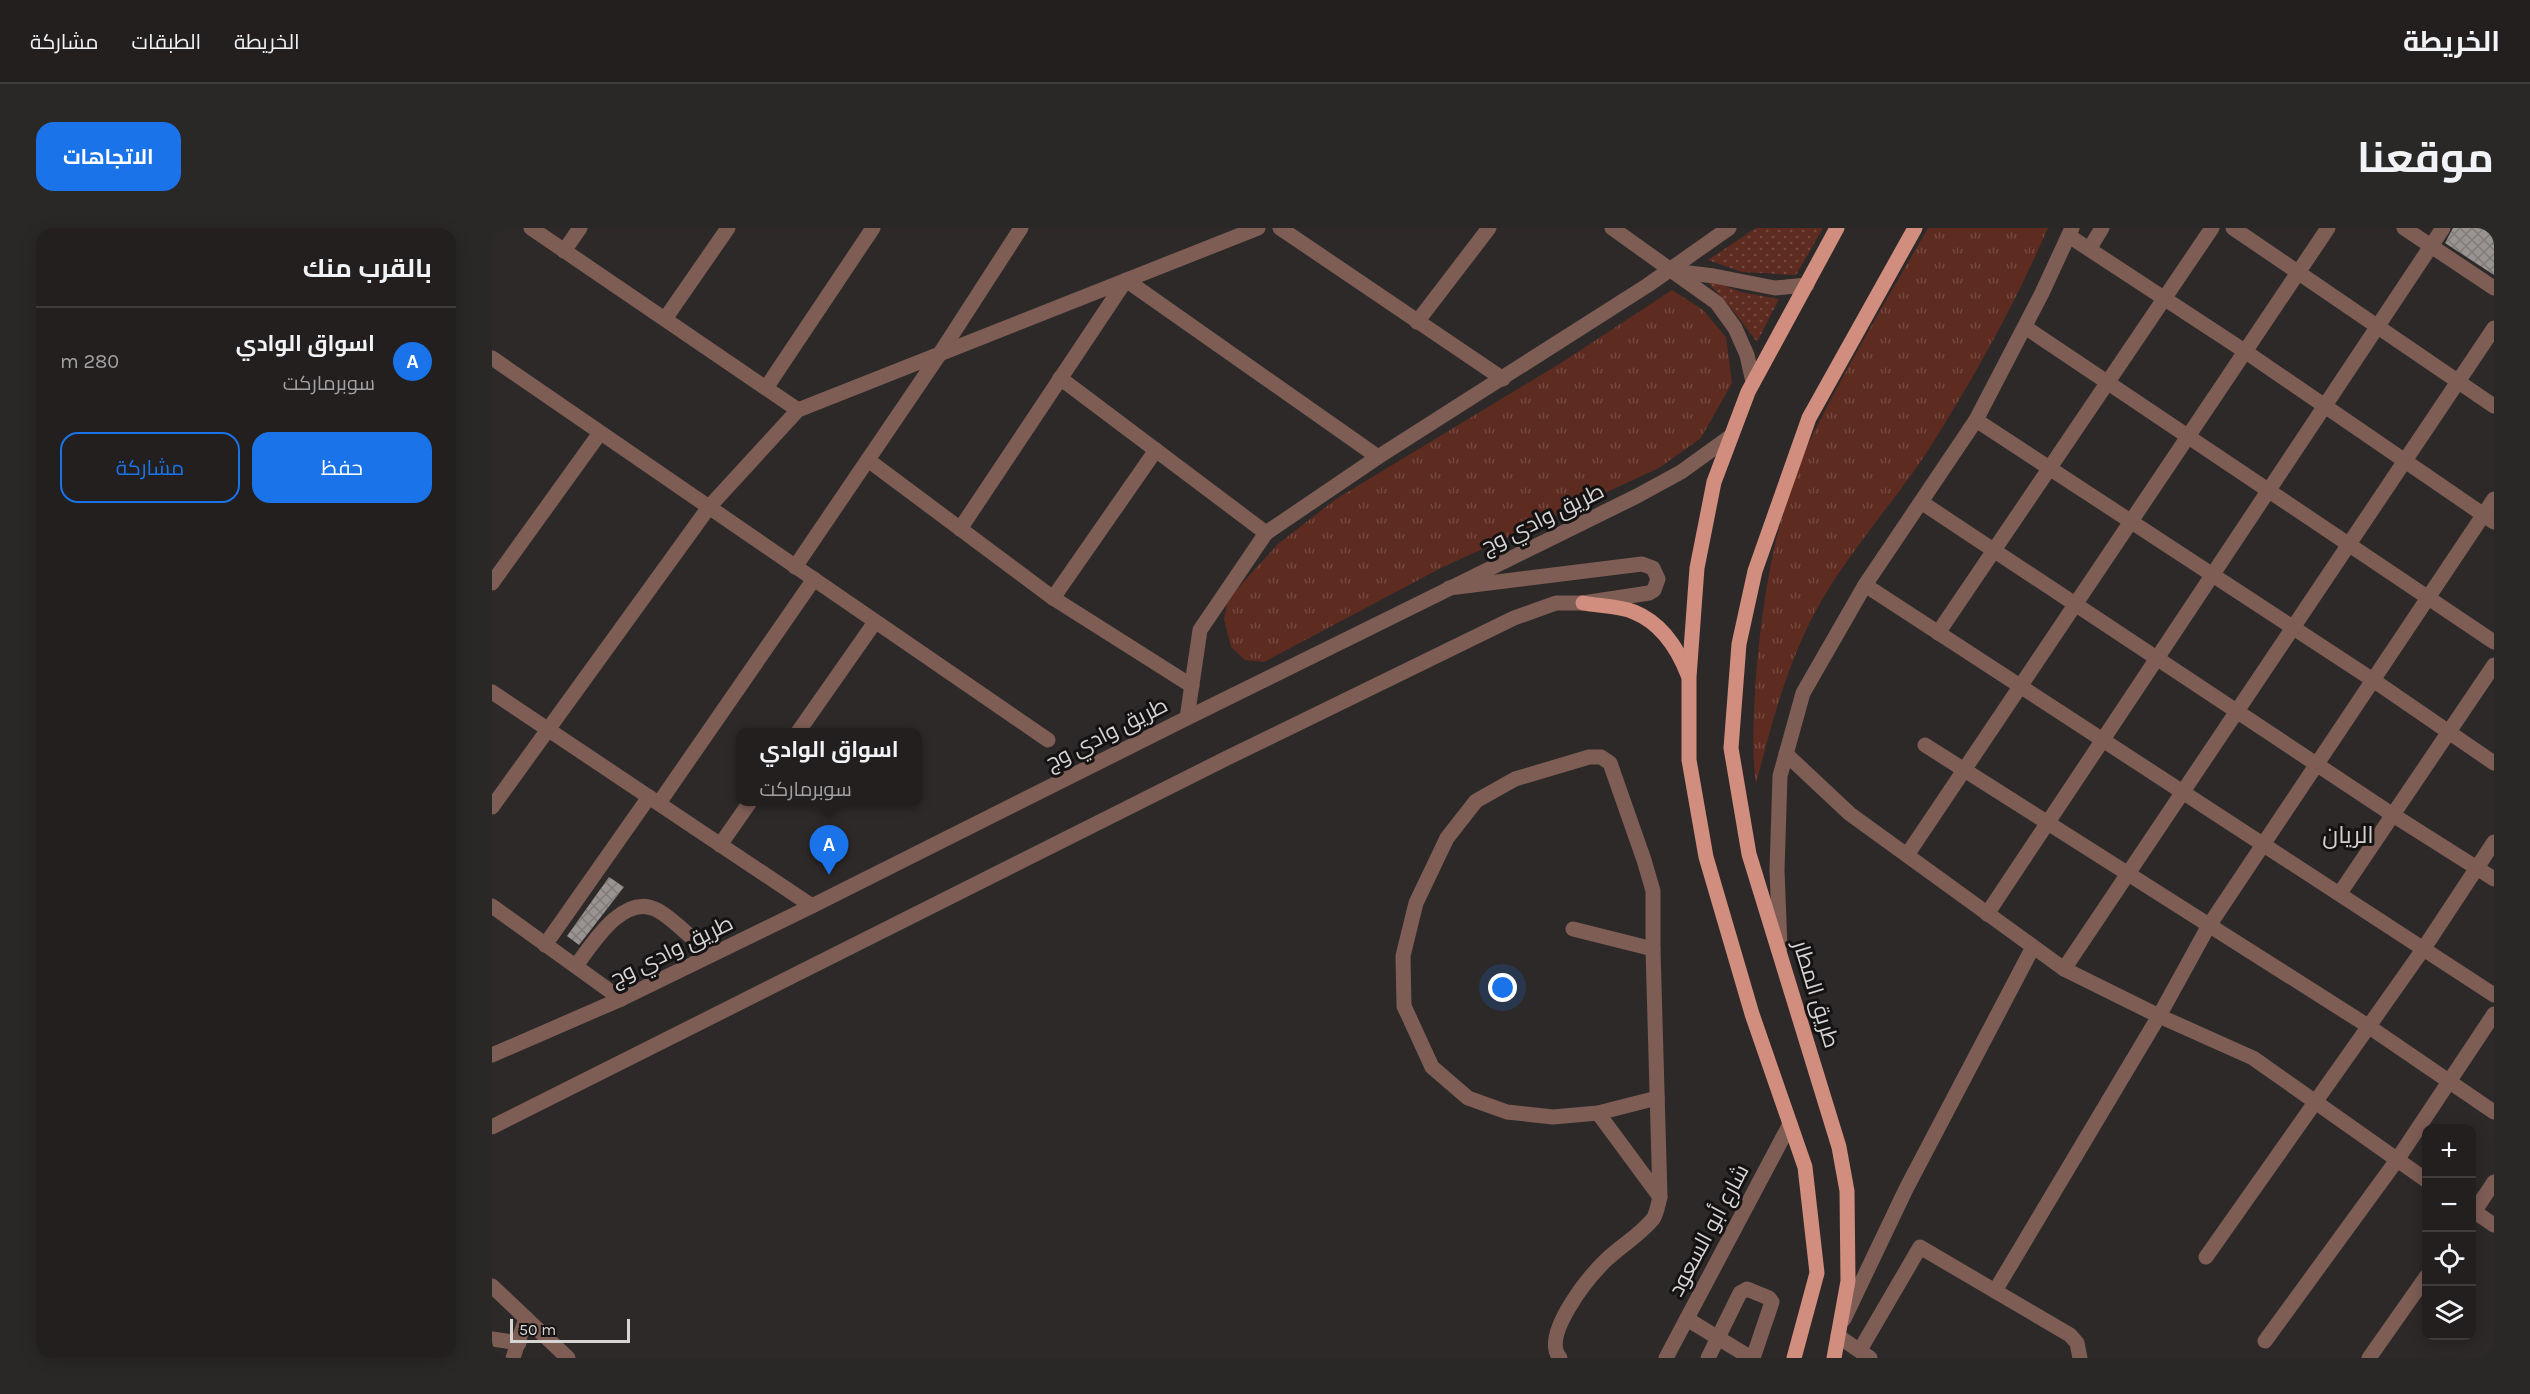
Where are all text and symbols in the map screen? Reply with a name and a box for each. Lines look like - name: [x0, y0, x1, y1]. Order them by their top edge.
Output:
- text: الخريطة: [2403, 25, 2500, 58]
- text: مشاركة: [30, 30, 99, 54]
- text: الطبقات: [132, 30, 201, 54]
- text: الخريطة: [234, 30, 300, 54]
- button: الاتجاهات: [36, 122, 181, 191]
- text: موقعنا: [2357, 133, 2494, 183]
- text: بالقرب منك: [303, 253, 432, 284]
- text: اسواق الوادي: [236, 331, 375, 357]
- text: 280 m: [60, 350, 119, 373]
- text: A: [406, 350, 419, 373]
- text: سوبرماركت: [283, 372, 375, 395]
- button: مشاركة: [60, 432, 240, 503]
- button: حفظ: [252, 432, 432, 503]
- street label: طريق وادي وج: [1477, 478, 1610, 563]
- street label: طريق وادي وج: [1041, 692, 1173, 779]
- popup: [736, 728, 922, 806]
- text: اسواق الوادي: [759, 737, 899, 763]
- text: سوبرماركت: [759, 778, 852, 801]
- district label: الريان: [2322, 821, 2374, 849]
- pin: A: [810, 826, 848, 875]
- street label: طريق وادي وج: [606, 910, 739, 995]
- street label: طريق المطار: [1787, 935, 1845, 1051]
- your location: [1488, 973, 1517, 1002]
- map controls: [2422, 1124, 2476, 1340]
- button: +: [2422, 1124, 2476, 1178]
- street label: شارع أبو السعود: [1662, 1160, 1755, 1301]
- button: −: [2422, 1178, 2476, 1232]
- button: locate: [2422, 1232, 2476, 1286]
- button: layers: [2422, 1286, 2476, 1340]
- scale bar: [510, 1316, 630, 1344]
- text: 50 m: [519, 1320, 556, 1339]

